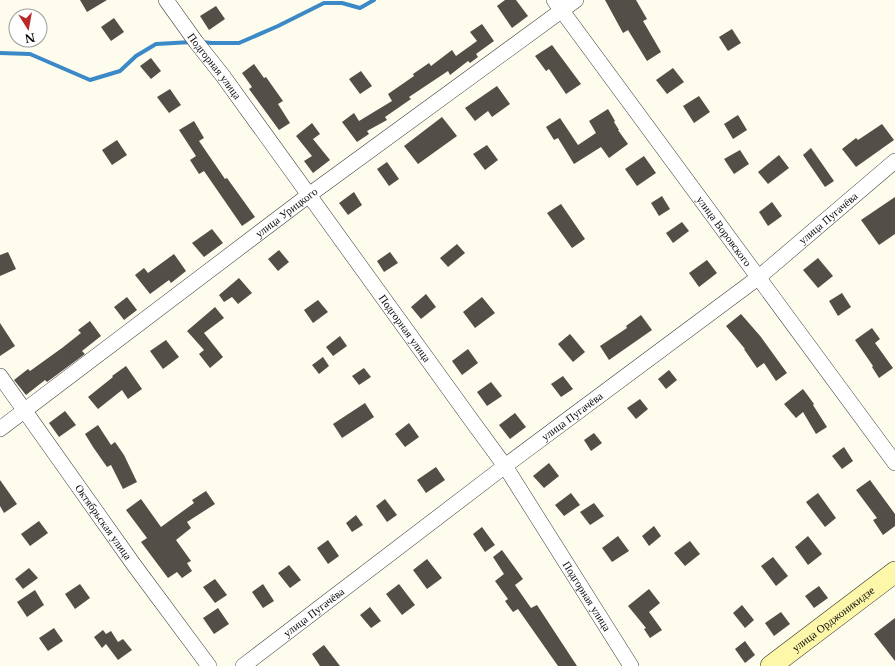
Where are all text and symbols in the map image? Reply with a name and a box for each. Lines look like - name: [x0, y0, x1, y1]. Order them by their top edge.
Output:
- north arrow: [8, 8, 48, 48]
- text: N: [23, 30, 36, 46]
- street label: Подгорная улица: [185, 30, 245, 102]
- street label: улица Урицкого: [252, 184, 321, 240]
- street label: улица Пугачёва: [796, 189, 861, 247]
- street label: улица Воровского: [694, 193, 755, 270]
- street label: Подгорная улица: [376, 292, 434, 365]
- street label: улица Пугачёва: [538, 389, 606, 444]
- street label: Октябрьская улица: [72, 481, 135, 563]
- street label: Подгорная улица: [560, 558, 614, 634]
- street label: улица Орджоникидзе: [789, 583, 877, 655]
- street label: улица Пугачёва: [280, 584, 347, 640]

